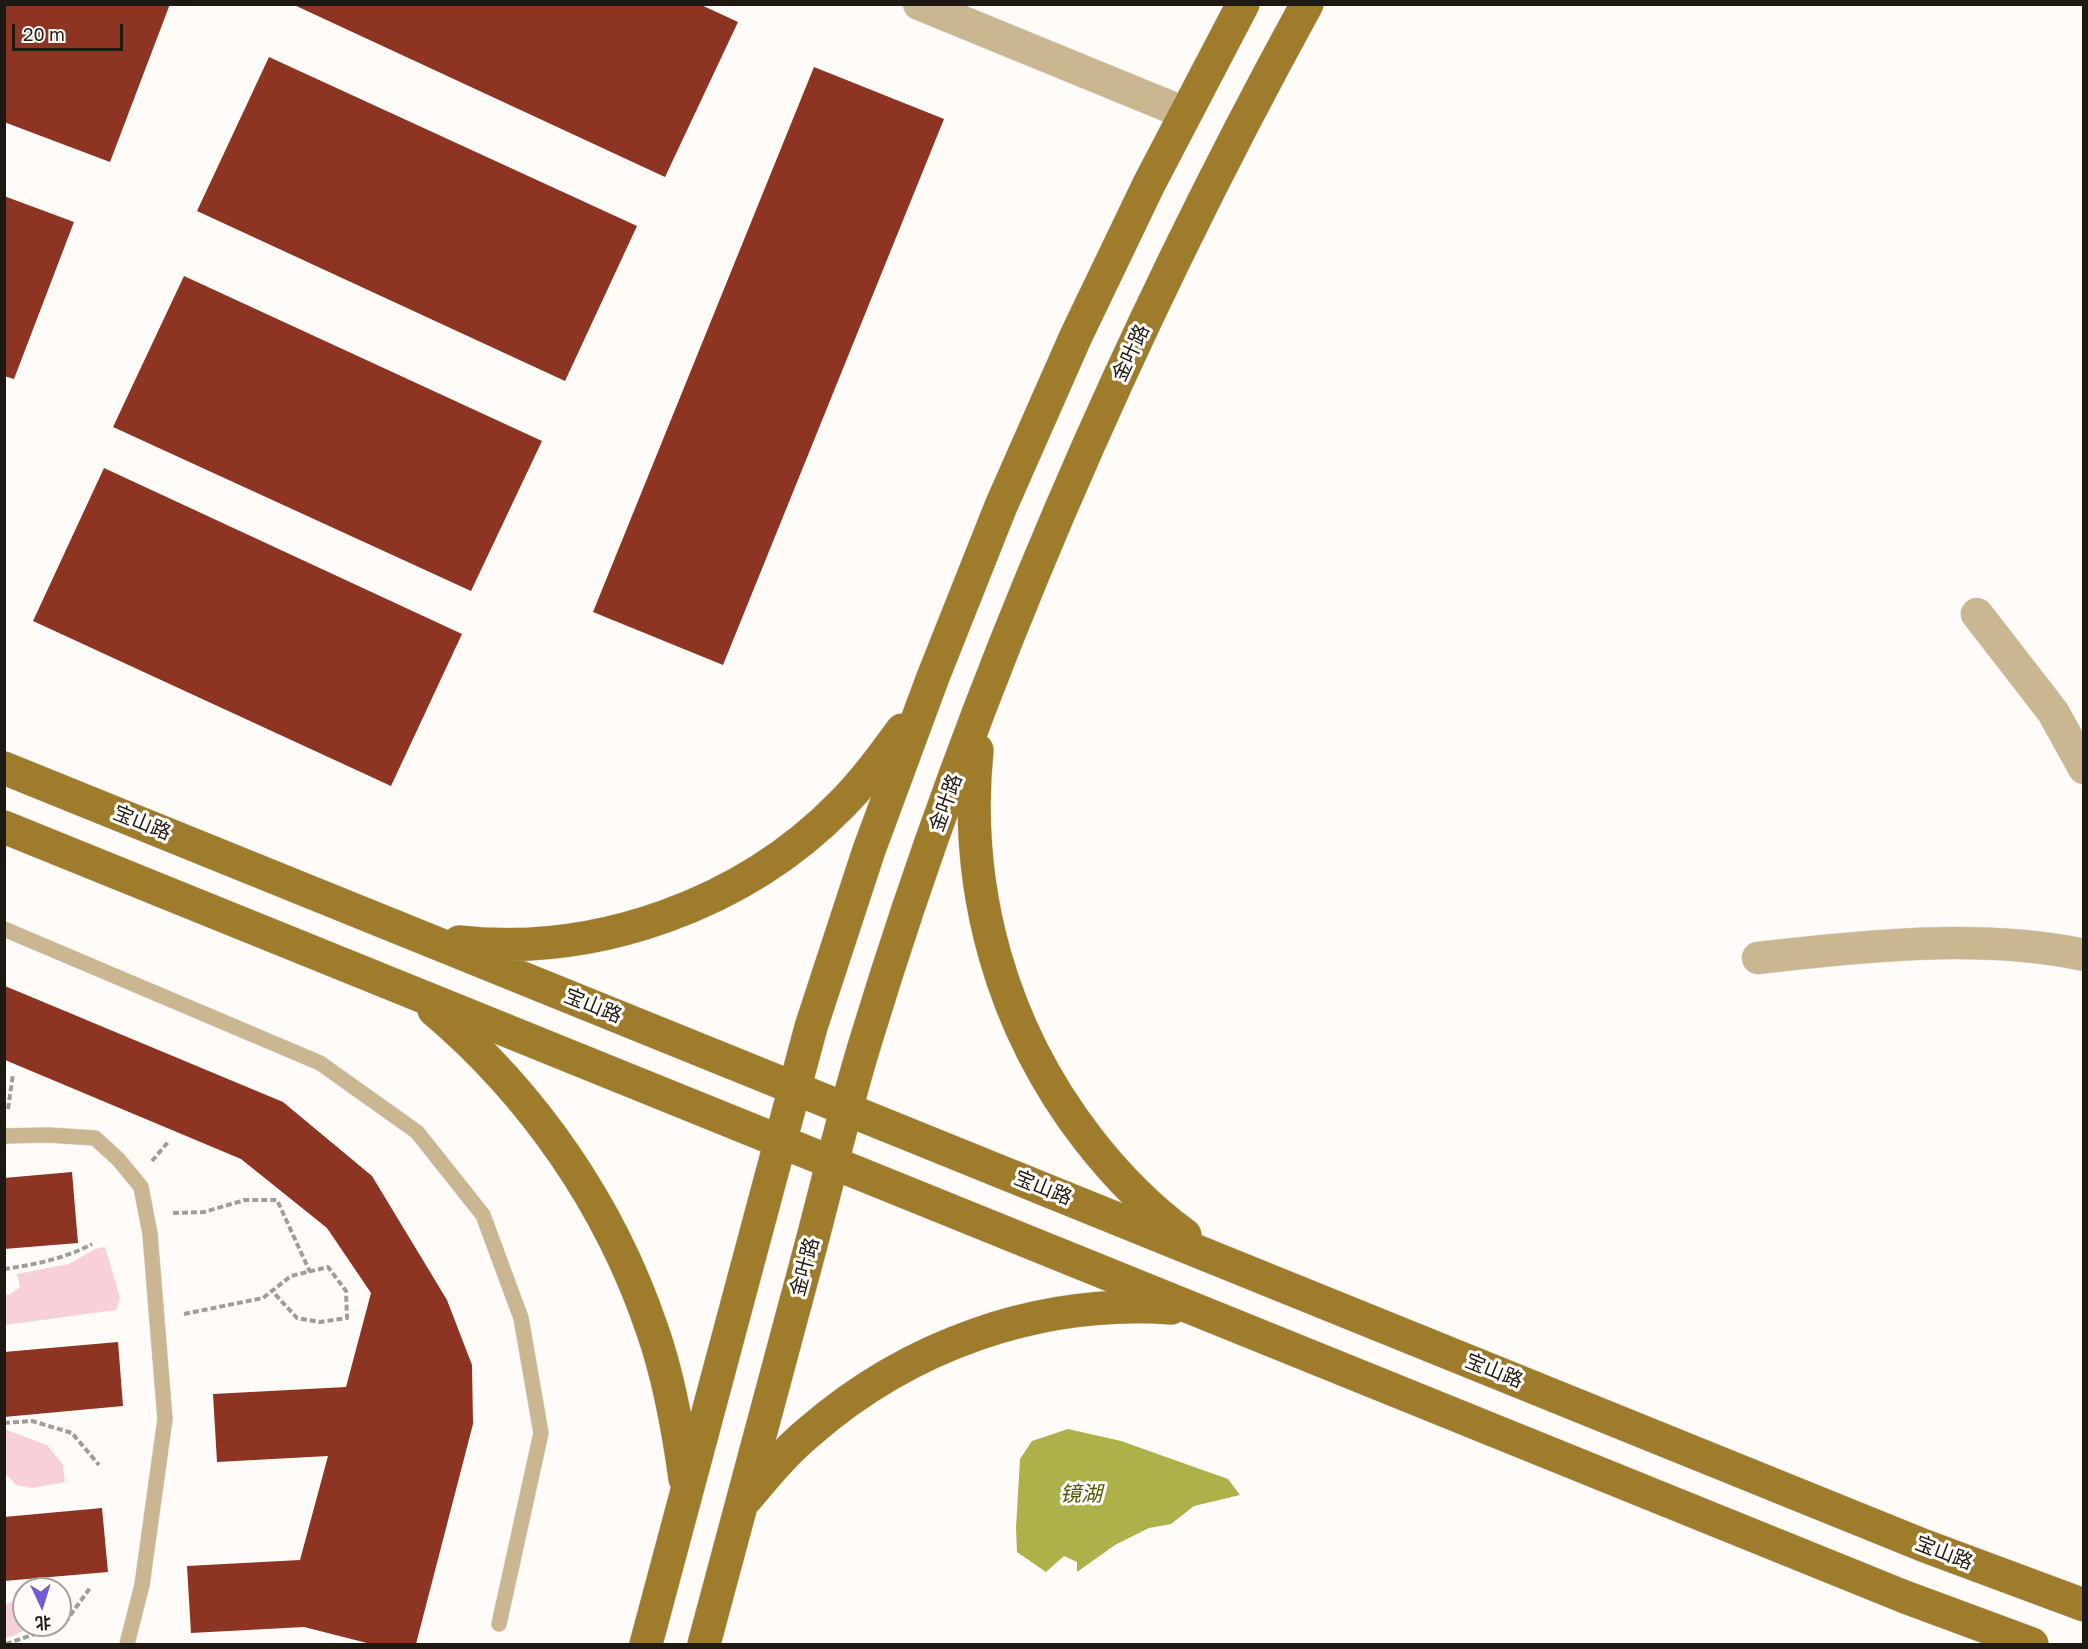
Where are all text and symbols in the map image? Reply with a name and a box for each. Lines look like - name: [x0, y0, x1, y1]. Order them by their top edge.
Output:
- scale bar: [15, 12, 126, 50]
- text: 20 m: [23, 23, 65, 45]
- street label: 金叶路: [1107, 321, 1155, 385]
- street label: 金叶路: [924, 771, 968, 835]
- street label: 宝山路: [110, 801, 174, 845]
- street label: 宝山路: [561, 984, 625, 1028]
- street label: 宝山路: [1011, 1166, 1075, 1210]
- street label: 金叶路: [786, 1235, 824, 1299]
- street label: 宝山路: [1462, 1349, 1526, 1393]
- water label: 镜湖: [1060, 1481, 1102, 1507]
- street label: 宝山路: [1912, 1531, 1976, 1575]
- north arrow: [12, 1577, 72, 1637]
- text: 北: [34, 1612, 52, 1633]

